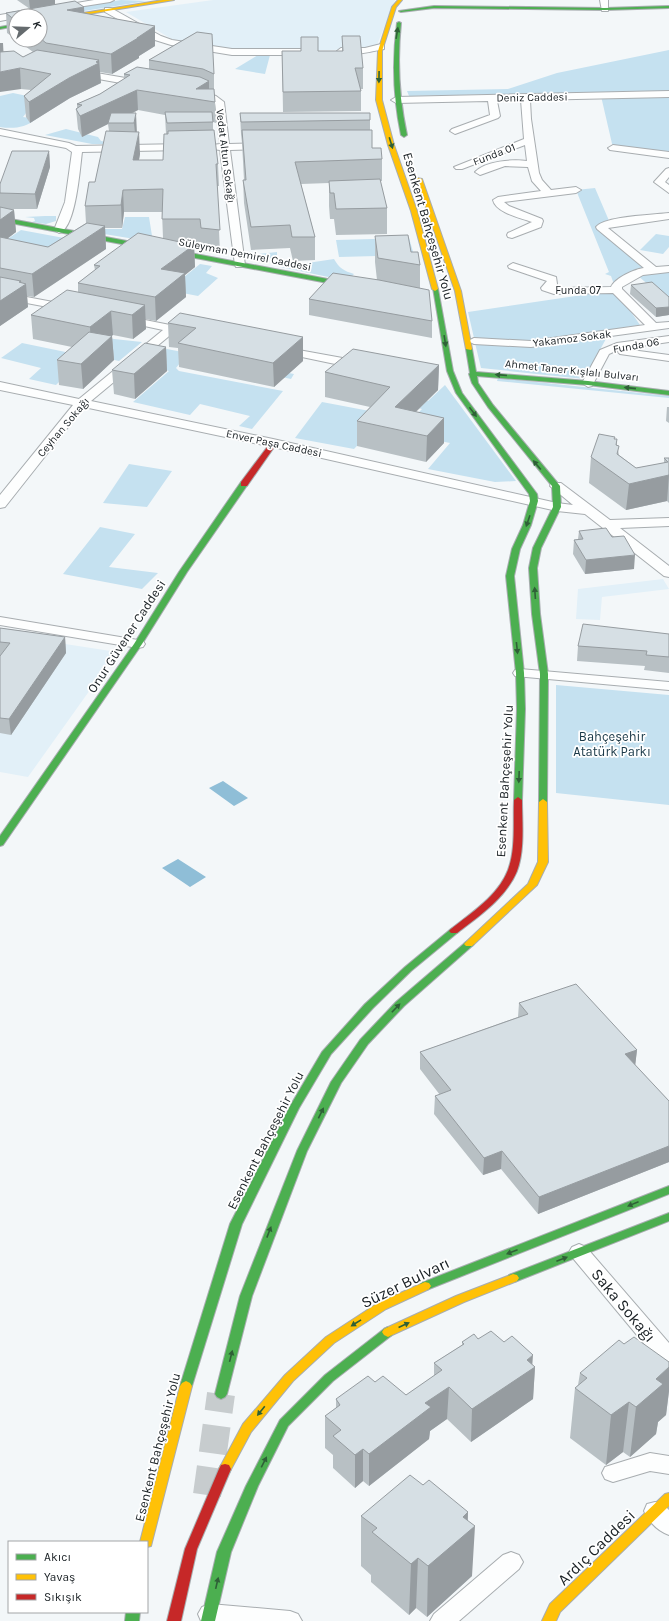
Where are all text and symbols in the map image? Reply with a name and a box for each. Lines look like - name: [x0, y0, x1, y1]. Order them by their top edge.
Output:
- north arrow: [8, 8, 48, 48]
- text: K: [30, 19, 45, 31]
- one-way arrow: [394, 27, 400, 39]
- one-way arrow: [376, 71, 382, 84]
- street label: Deniz Caddesi: [496, 90, 568, 105]
- street label: Vedat Altun Sokağı: [213, 108, 238, 204]
- one-way arrow: [388, 138, 394, 150]
- street label: Funda 01: [471, 140, 517, 168]
- street label: Esenkent Bahçeşehir Yolu: [400, 151, 457, 302]
- street label: Süleyman Demirel Caddesi: [177, 235, 312, 274]
- street label: Funda 07: [555, 284, 601, 297]
- street label: Yakamoz Sokak: [532, 327, 612, 350]
- one-way arrow: [442, 335, 448, 347]
- street label: Funda 06: [612, 335, 660, 356]
- street label: Ahmet Taner Kışlalı Bulvarı: [504, 357, 639, 384]
- one-way arrow: [495, 372, 507, 378]
- one-way arrow: [624, 385, 636, 391]
- street label: Ceyhan Sokağı: [35, 395, 92, 460]
- one-way arrow: [469, 407, 477, 417]
- street label: Enver Paşa Caddesi: [225, 427, 323, 460]
- one-way arrow: [533, 459, 542, 470]
- one-way arrow: [524, 515, 530, 527]
- street label: Onur Güvener Caddesi: [84, 577, 169, 696]
- one-way arrow: [531, 587, 538, 599]
- one-way arrow: [514, 641, 520, 654]
- street label: Esenkent Bahçeşehir Yolu: [493, 704, 516, 858]
- park label: Bahçeşehir Atatürk Parkı: [573, 729, 651, 759]
- one-way arrow: [515, 771, 522, 783]
- one-way arrow: [391, 1003, 401, 1013]
- street label: Esenkent Bahçeşehir Yolu: [224, 1069, 307, 1212]
- one-way arrow: [318, 1107, 324, 1118]
- one-way arrow: [626, 1202, 638, 1208]
- one-way arrow: [267, 1226, 273, 1238]
- one-way arrow: [505, 1249, 517, 1255]
- street label: Süzer Bulvarı: [358, 1253, 453, 1312]
- one-way arrow: [557, 1255, 569, 1261]
- street label: Saka Sokağı: [587, 1265, 660, 1346]
- one-way arrow: [351, 1319, 361, 1327]
- one-way arrow: [398, 1322, 409, 1328]
- one-way arrow: [228, 1350, 234, 1362]
- street label: Esenkent Bahçeşehir Yolu: [132, 1371, 183, 1523]
- one-way arrow: [257, 1406, 266, 1417]
- one-way arrow: [260, 1456, 267, 1468]
- street label: Ardıç Caddesi: [554, 1506, 639, 1589]
- legend: [8, 1541, 148, 1613]
- text: Akıcı: [44, 1550, 71, 1564]
- text: Yavaş: [44, 1570, 75, 1584]
- one-way arrow: [214, 1577, 220, 1589]
- text: Sıkışık: [44, 1590, 82, 1604]

